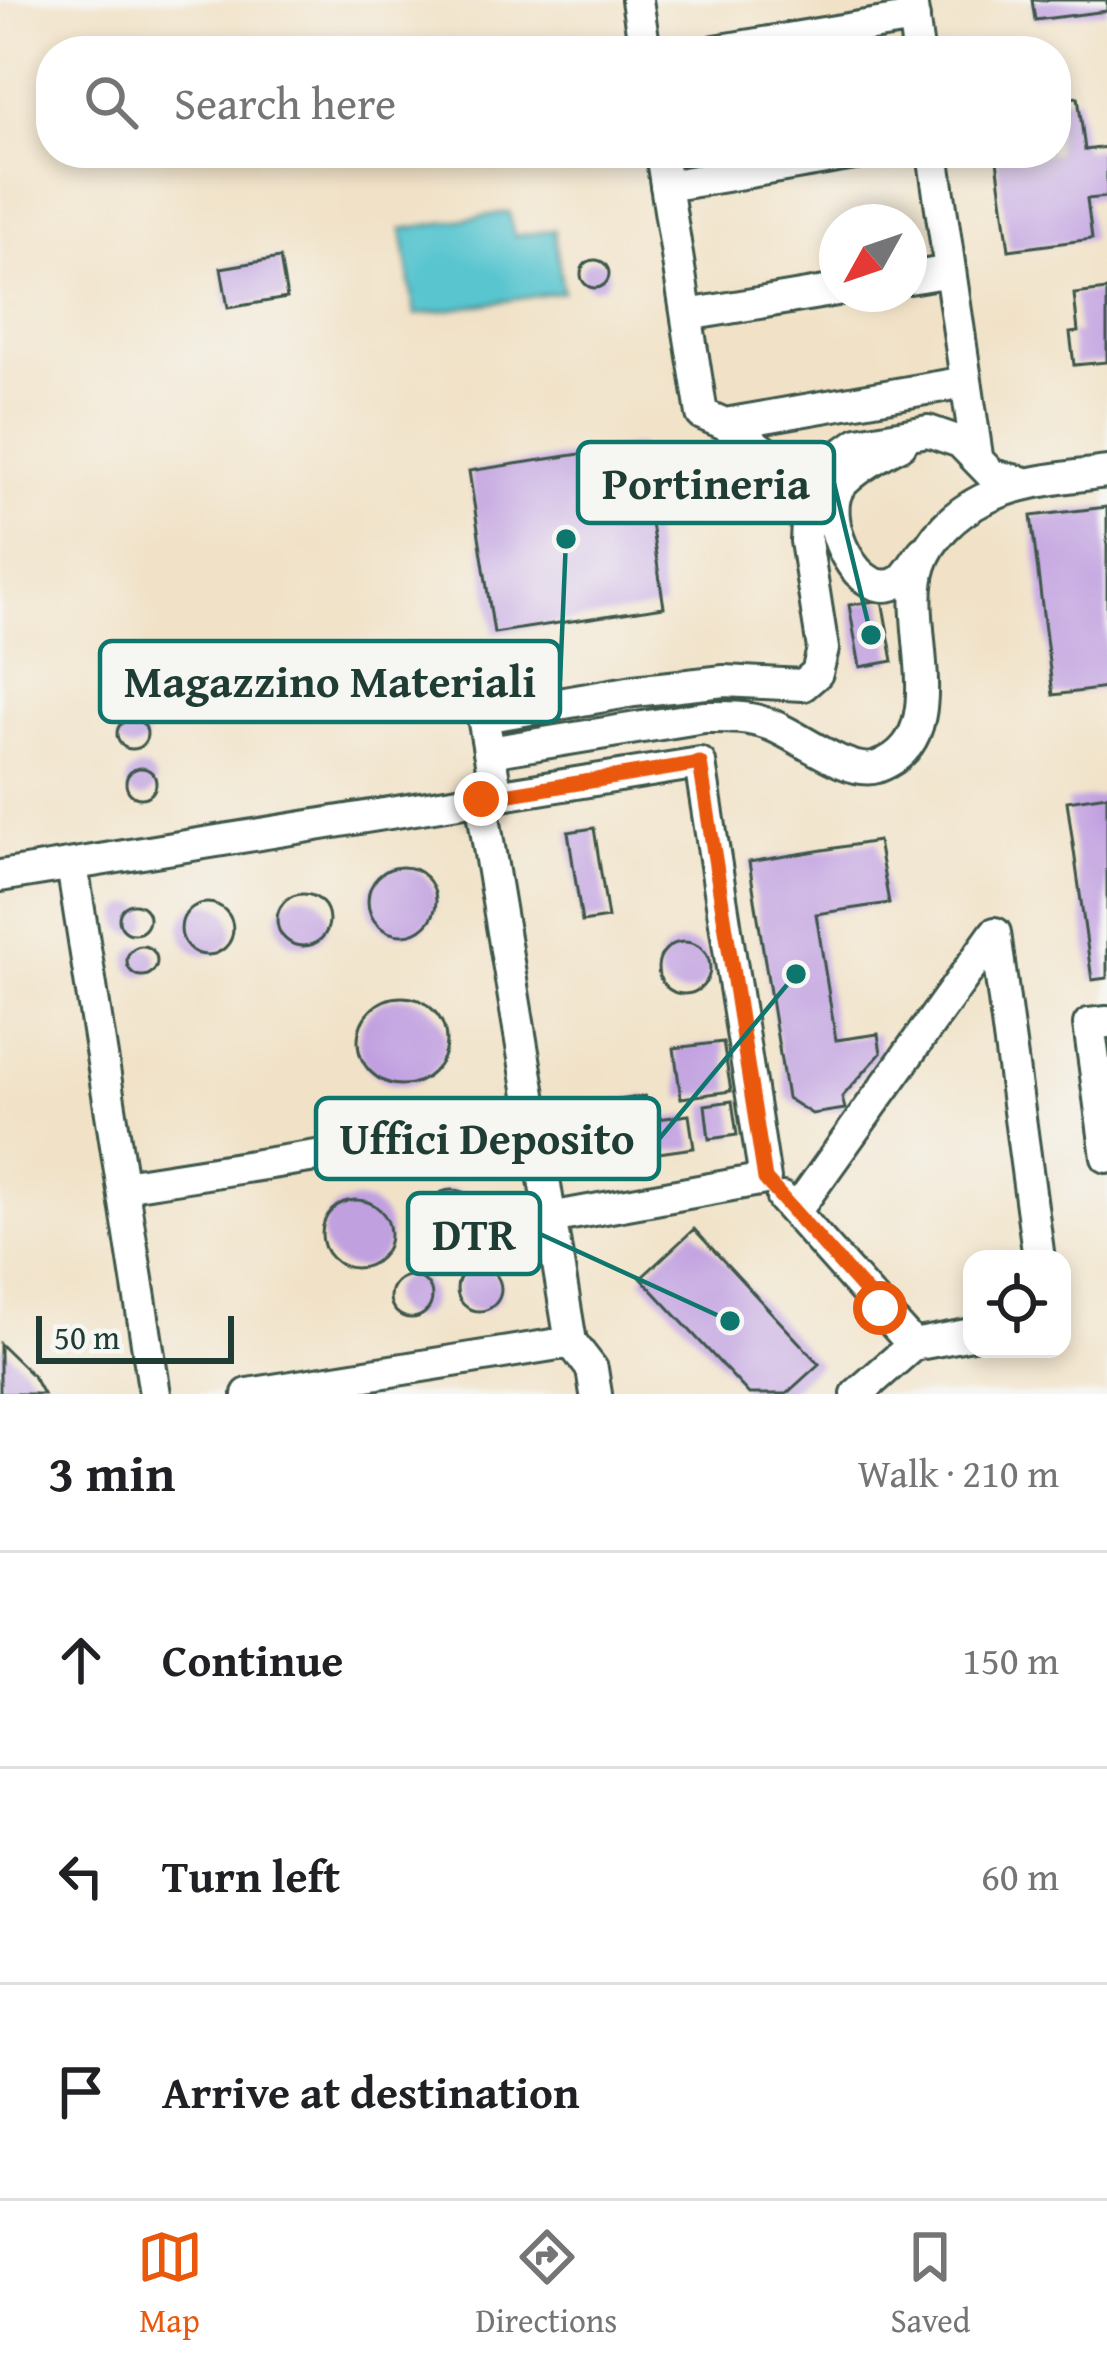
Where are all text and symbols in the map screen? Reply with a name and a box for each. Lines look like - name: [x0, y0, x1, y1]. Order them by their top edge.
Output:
- search box: [36, 36, 1071, 168]
- icon: search: [78, 69, 144, 135]
- text: Search here: [174, 70, 396, 135]
- north arrow: [819, 204, 927, 312]
- callout: Portineria: [578, 442, 834, 523]
- text: Portineria: [602, 450, 810, 515]
- callout: Magazzino Materiali: [100, 641, 560, 722]
- text: Magazzino Materiali: [124, 648, 536, 713]
- route end: [454, 772, 508, 826]
- callout: Uffici Deposito: [316, 1098, 659, 1179]
- text: Uffici Deposito: [339, 1105, 635, 1170]
- callout: DTR: [408, 1193, 540, 1274]
- text: DTR: [432, 1201, 517, 1266]
- map controls: [963, 1250, 1071, 1358]
- button: locate: [963, 1250, 1071, 1358]
- route start: [853, 1281, 907, 1335]
- scale bar: [36, 1310, 234, 1363]
- text: 50 m: [54, 1313, 120, 1361]
- text: 3 min: [48, 1435, 175, 1510]
- text: Walk · 210 m: [858, 1444, 1059, 1501]
- icon: ahead: [48, 1627, 114, 1693]
- text: Continue: [162, 1627, 343, 1692]
- text: 150 m: [962, 1631, 1059, 1688]
- icon: left: [48, 1843, 114, 1909]
- text: Turn left: [162, 1843, 340, 1908]
- text: 60 m: [981, 1847, 1059, 1904]
- icon: arrive: [48, 2059, 114, 2125]
- text: Arrive at destination: [162, 2059, 580, 2124]
- tab: Map: [137, 2224, 203, 2344]
- tab: Directions: [476, 2224, 617, 2344]
- tab: Saved: [891, 2224, 970, 2344]

